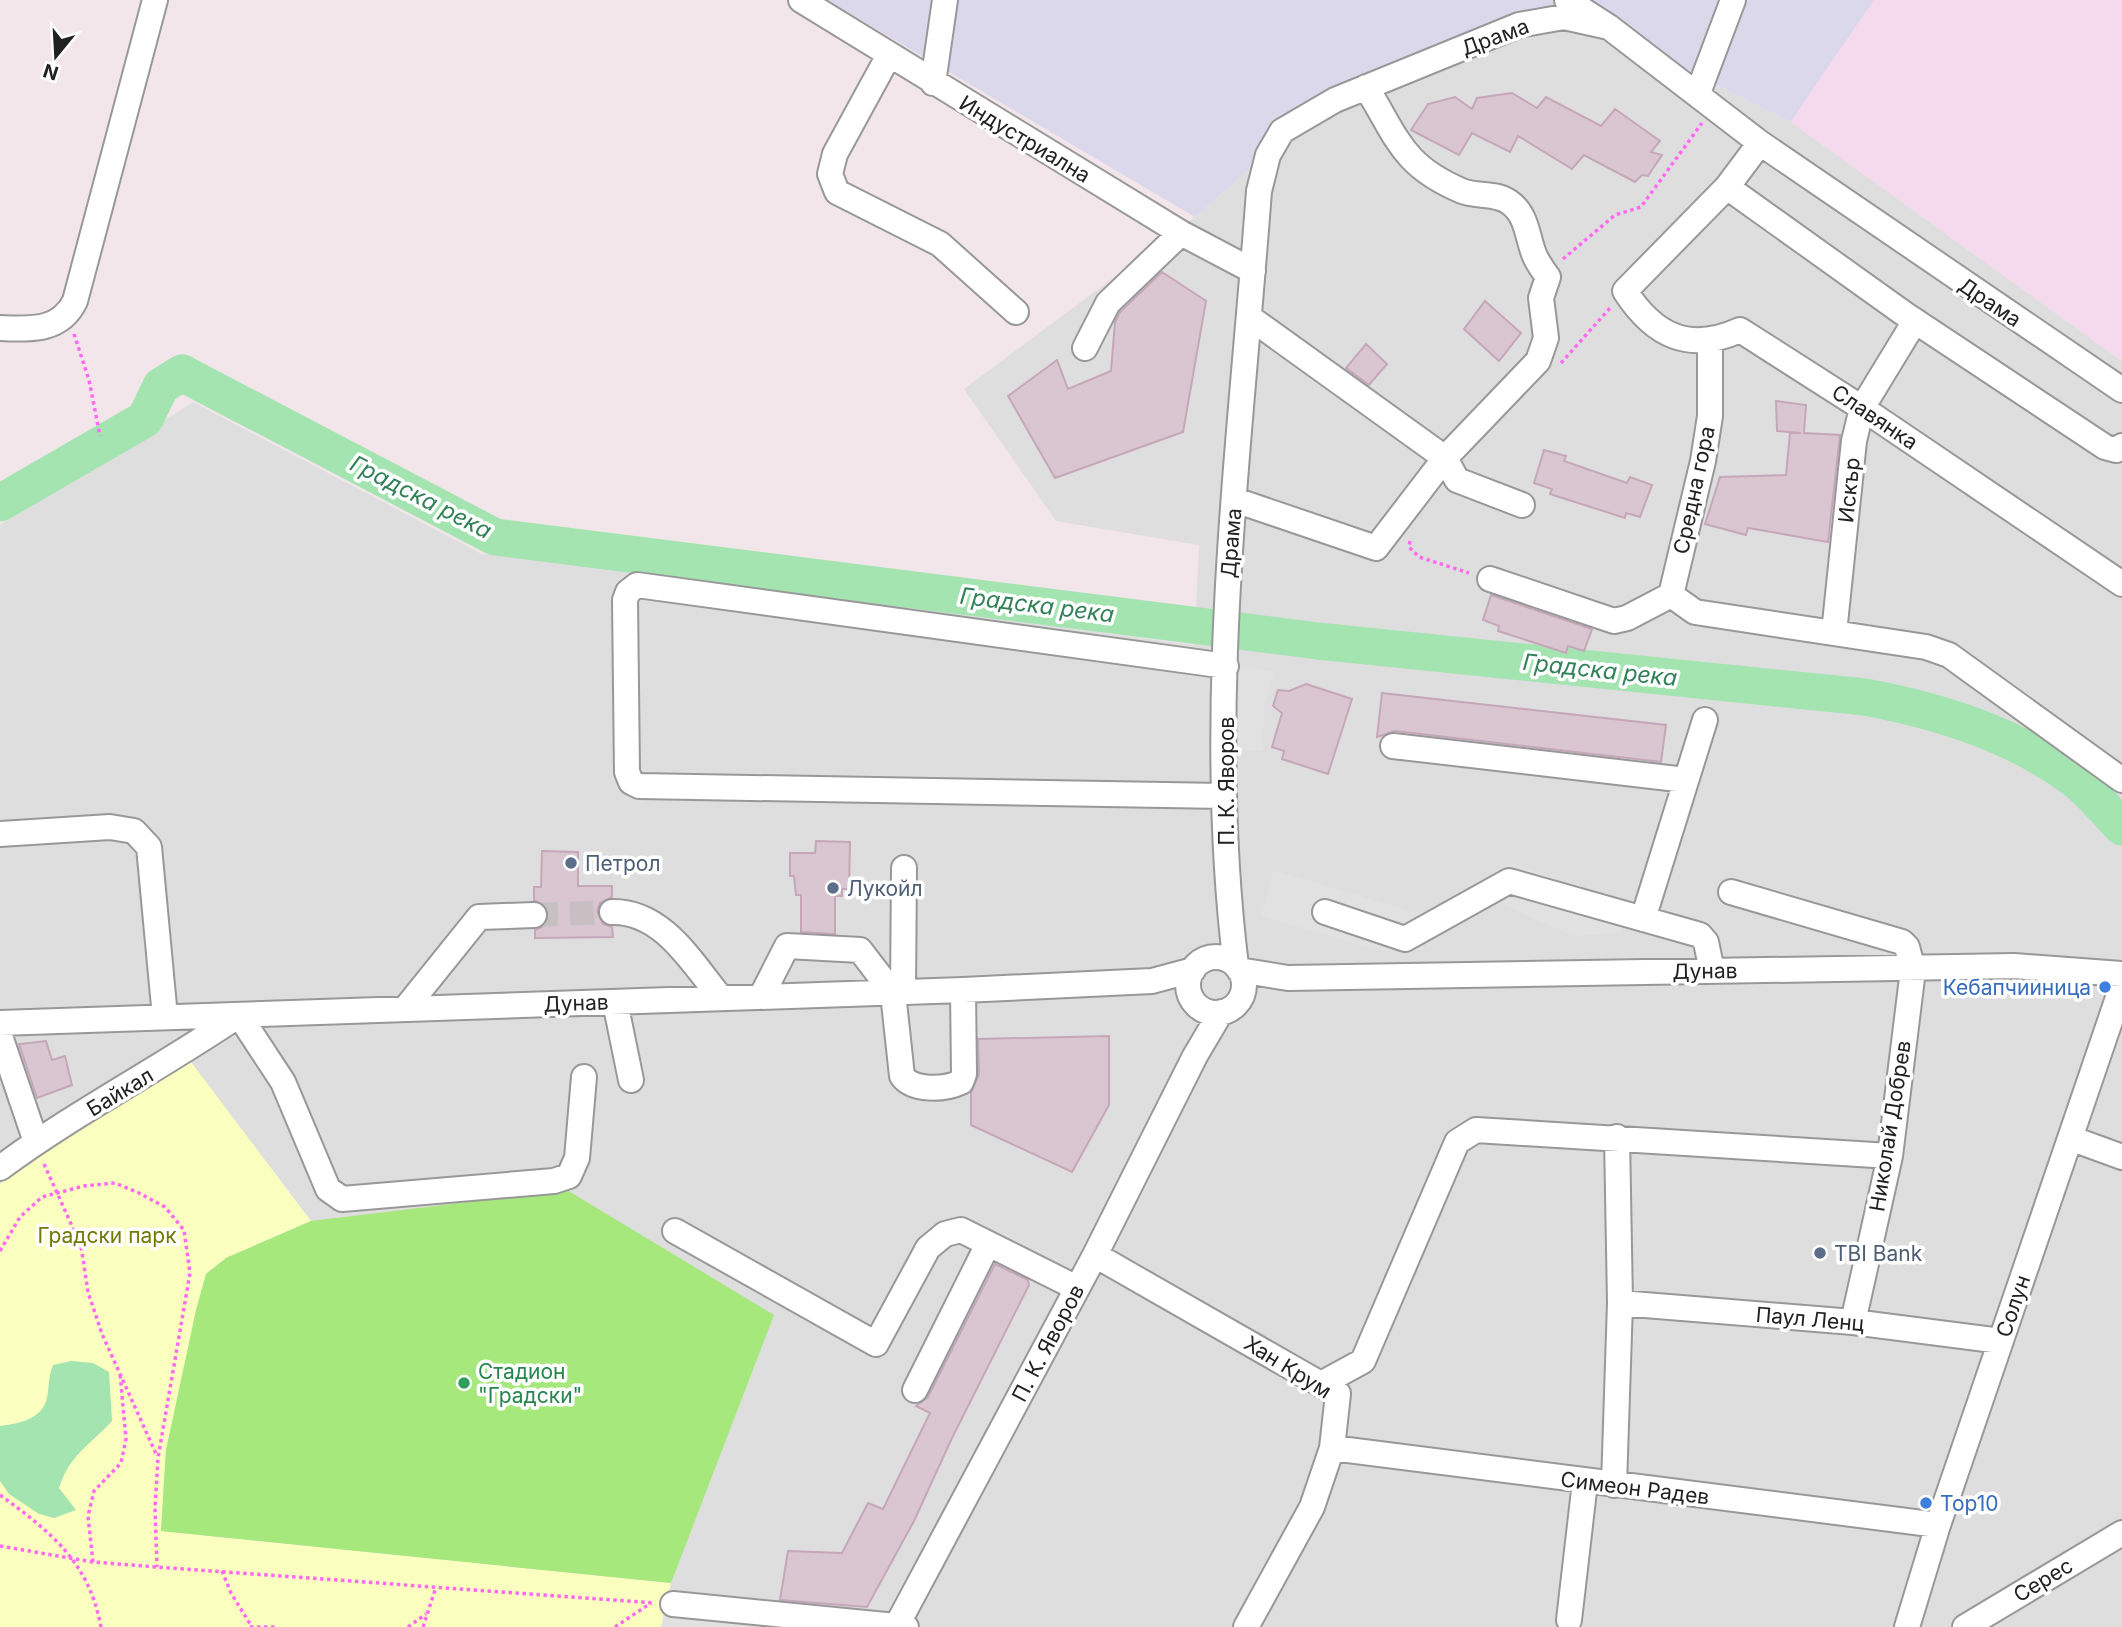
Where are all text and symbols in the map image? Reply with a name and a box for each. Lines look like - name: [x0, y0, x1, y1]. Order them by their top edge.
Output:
- street label: Драма: [1458, 13, 1532, 61]
- north arrow: [21, 21, 91, 91]
- text: N: [40, 59, 61, 85]
- street label: Индустриална: [955, 90, 1095, 188]
- street label: Драма: [1954, 272, 2026, 332]
- street label: Славянка: [1827, 379, 1923, 455]
- street label: Средна гора: [1668, 424, 1720, 556]
- water label: Градска река: [346, 449, 496, 545]
- street label: Искър: [1833, 456, 1865, 524]
- street label: Драма: [1215, 507, 1247, 579]
- water label: Градска река: [958, 582, 1116, 628]
- water label: Градска река: [1521, 648, 1679, 692]
- street label: П. К. Яворов: [1214, 717, 1239, 845]
- place label: Петрол: [585, 851, 661, 876]
- marker: Петрол: [563, 855, 579, 871]
- place label: Лукойл: [847, 876, 923, 901]
- marker: Лукойл: [825, 880, 841, 896]
- street label: Дунав: [1672, 958, 1738, 984]
- place label: Кебапчииница: [1943, 975, 2091, 1000]
- marker: Кебапчииница: [2097, 979, 2113, 995]
- street label: Дунав: [543, 989, 609, 1017]
- street label: Николай Добрев: [1864, 1039, 1916, 1213]
- street label: Байкал: [82, 1062, 158, 1122]
- park label: Градски парк: [37, 1223, 177, 1248]
- place label: TBI Bank: [1834, 1241, 1923, 1266]
- marker: TBI Bank: [1812, 1245, 1828, 1261]
- street label: Солун: [1991, 1272, 2035, 1340]
- street label: П. К. Яворов: [1007, 1280, 1089, 1406]
- street label: Паул Ленц: [1755, 1302, 1866, 1336]
- street label: Хан Крум: [1240, 1330, 1336, 1404]
- place label: Стадион "Градски": [478, 1359, 582, 1408]
- marker: Стадион "Градски": [456, 1375, 472, 1391]
- street label: Симеон Радев: [1559, 1466, 1711, 1510]
- place label: Top10: [1940, 1491, 1998, 1516]
- marker: Top10: [1918, 1495, 1934, 1511]
- street label: Серес: [2009, 1553, 2077, 1607]

